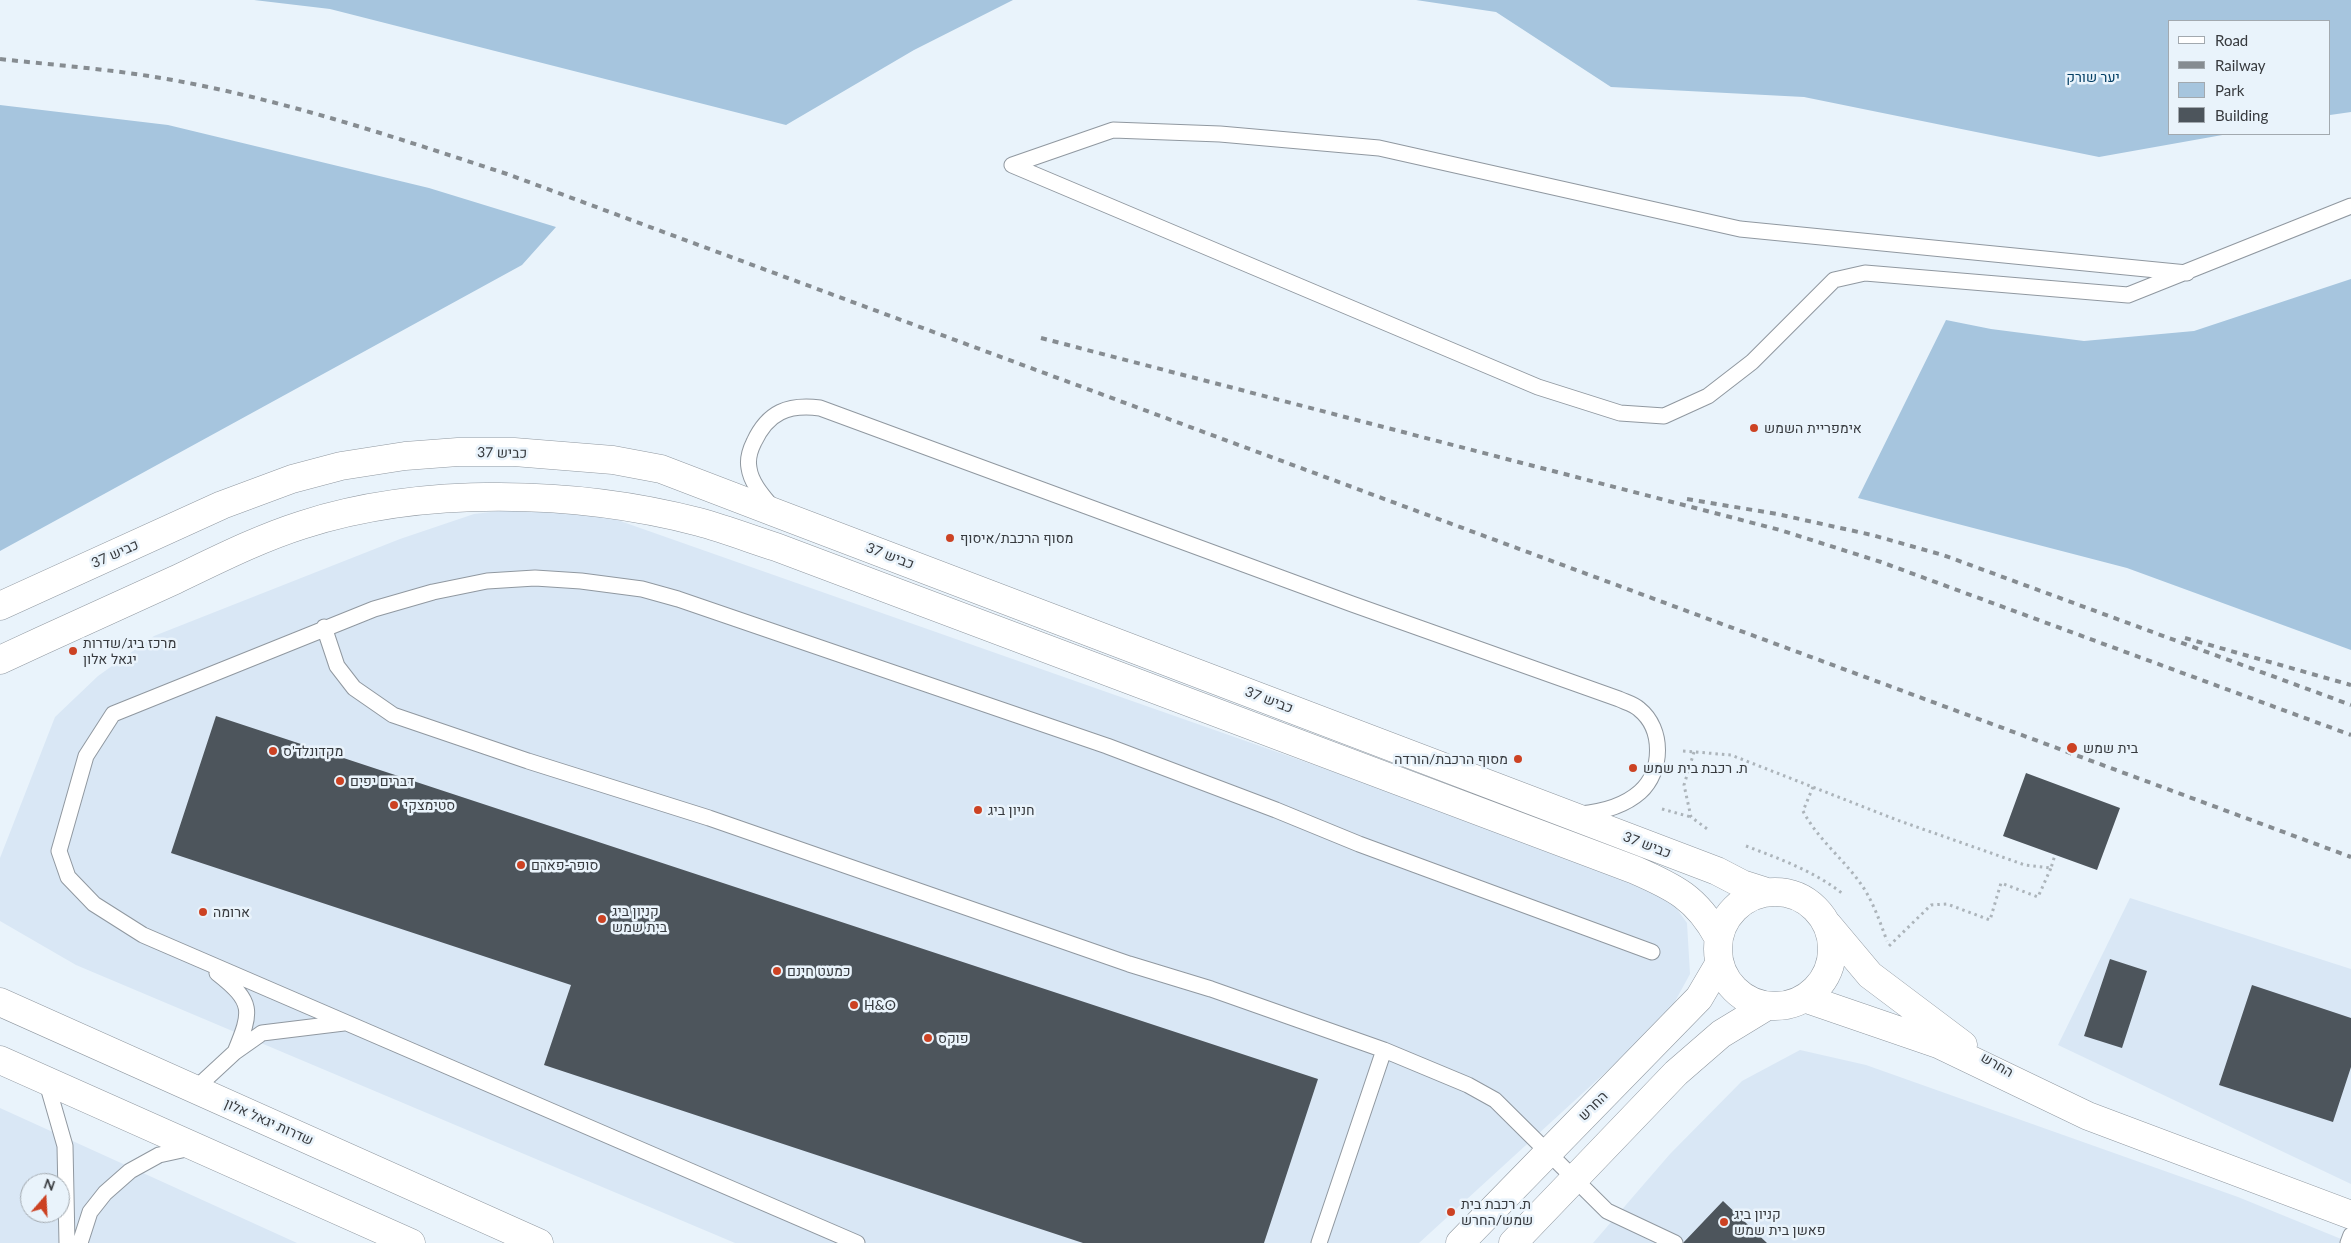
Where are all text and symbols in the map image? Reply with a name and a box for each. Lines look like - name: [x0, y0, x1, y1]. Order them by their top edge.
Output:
- legend: [2168, 20, 2331, 135]
- text: Road: [2215, 31, 2248, 49]
- text: Railway: [2215, 56, 2266, 74]
- park label: יער שורק: [2066, 69, 2120, 85]
- text: Park: [2215, 81, 2244, 99]
- text: Building: [2215, 106, 2268, 124]
- place label: אימפריית השמש: [1764, 420, 1862, 436]
- marker: אימפריית השמש: [1748, 422, 1760, 434]
- street label: כביש 37: [477, 444, 527, 462]
- place label: מסוף הרכבת/איסוף: [960, 530, 1073, 546]
- marker: מסוף הרכבת/איסוף: [944, 532, 956, 544]
- street label: כביש 37: [89, 536, 141, 572]
- street label: כביש 37: [864, 539, 916, 573]
- place label: מרכז ביג/שדרות יגאל אלון: [83, 635, 176, 668]
- marker: מרכז ביג/שדרות יגאל אלון: [67, 645, 79, 657]
- street label: כביש 37: [1243, 683, 1295, 717]
- place label: בית שמש: [2083, 740, 2138, 756]
- marker: בית שמש: [2065, 741, 2079, 755]
- place label: מקדונלד'ס: [283, 743, 343, 759]
- marker: מקדונלד'ס: [267, 745, 279, 757]
- place label: מסוף הרכבת/הורדה: [1394, 751, 1508, 767]
- marker: מסוף הרכבת/הורדה: [1512, 753, 1524, 765]
- place label: ת. רכבת בית שמש: [1643, 760, 1748, 776]
- marker: ת. רכבת בית שמש: [1627, 762, 1639, 774]
- place label: דברים יפים: [350, 773, 414, 789]
- marker: דברים יפים: [334, 775, 346, 787]
- place label: סטימצקי: [404, 797, 455, 813]
- marker: סטימצקי: [388, 799, 400, 811]
- place label: חניון ביג: [988, 802, 1035, 818]
- marker: חניון ביג: [972, 804, 984, 816]
- street label: כביש 37: [1621, 828, 1673, 862]
- place label: סופר-פארם: [531, 857, 598, 873]
- marker: סופר-פארם: [515, 859, 527, 871]
- place label: קניון ביג בית שמש: [612, 903, 667, 936]
- place label: ארומה: [213, 904, 250, 920]
- marker: ארומה: [197, 906, 209, 918]
- marker: קניון ביג בית שמש: [596, 913, 608, 925]
- place label: כמעט חינם: [787, 963, 850, 979]
- marker: כמעט חינם: [771, 965, 783, 977]
- place label: H&O: [864, 997, 896, 1013]
- marker: H&O: [848, 999, 860, 1011]
- place label: פוקס: [938, 1030, 969, 1046]
- marker: פוקס: [922, 1032, 934, 1044]
- street label: החרש: [1978, 1049, 2016, 1081]
- street label: החרש: [1575, 1088, 1611, 1124]
- street label: שדרות יגאל אלון: [222, 1095, 316, 1149]
- north arrow: [20, 1173, 70, 1223]
- text: N: [42, 1174, 58, 1194]
- place label: ת. רכבת בית שמש/החרש: [1461, 1196, 1533, 1228]
- marker: ת. רכבת בית שמש/החרש: [1445, 1206, 1457, 1218]
- place label: קניון ביג פאשן בית שמש: [1734, 1206, 1826, 1238]
- marker: קניון ביג פאשן בית שמש: [1718, 1216, 1730, 1228]

